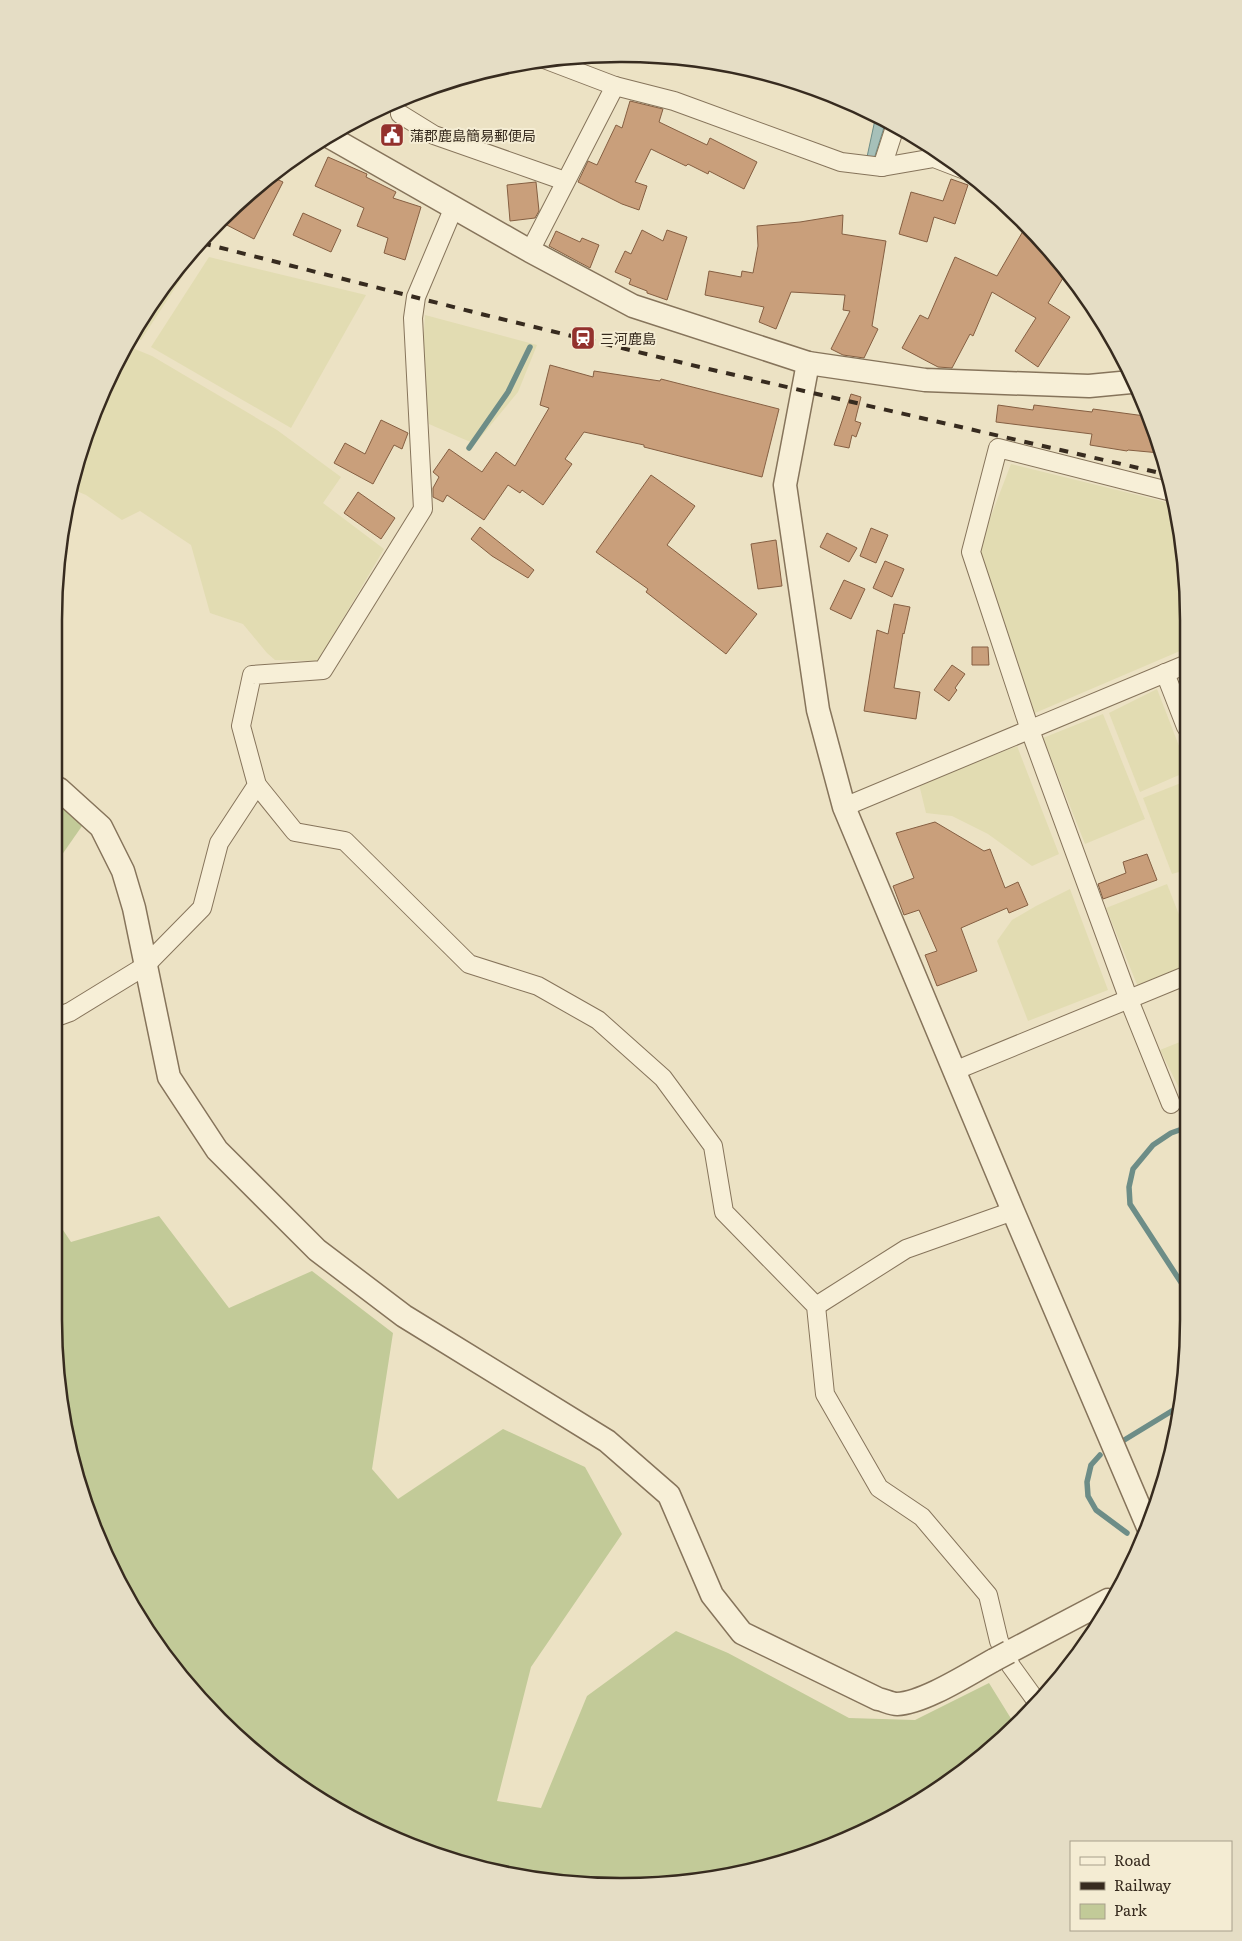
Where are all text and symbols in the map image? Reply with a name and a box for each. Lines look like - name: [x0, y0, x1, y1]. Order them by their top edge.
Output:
- public building icon: 蒲郡鹿島簡易郵便局: [379, 122, 405, 148]
- place label: 蒲郡鹿島簡易郵便局: [410, 125, 536, 145]
- station icon: 三河鹿島: [570, 325, 596, 351]
- place label: 三河鹿島: [600, 328, 656, 348]
- legend: [1070, 1841, 1232, 1931]
- text: Road: [1114, 1848, 1150, 1871]
- text: Railway: [1114, 1873, 1172, 1896]
- text: Park: [1114, 1898, 1148, 1921]

